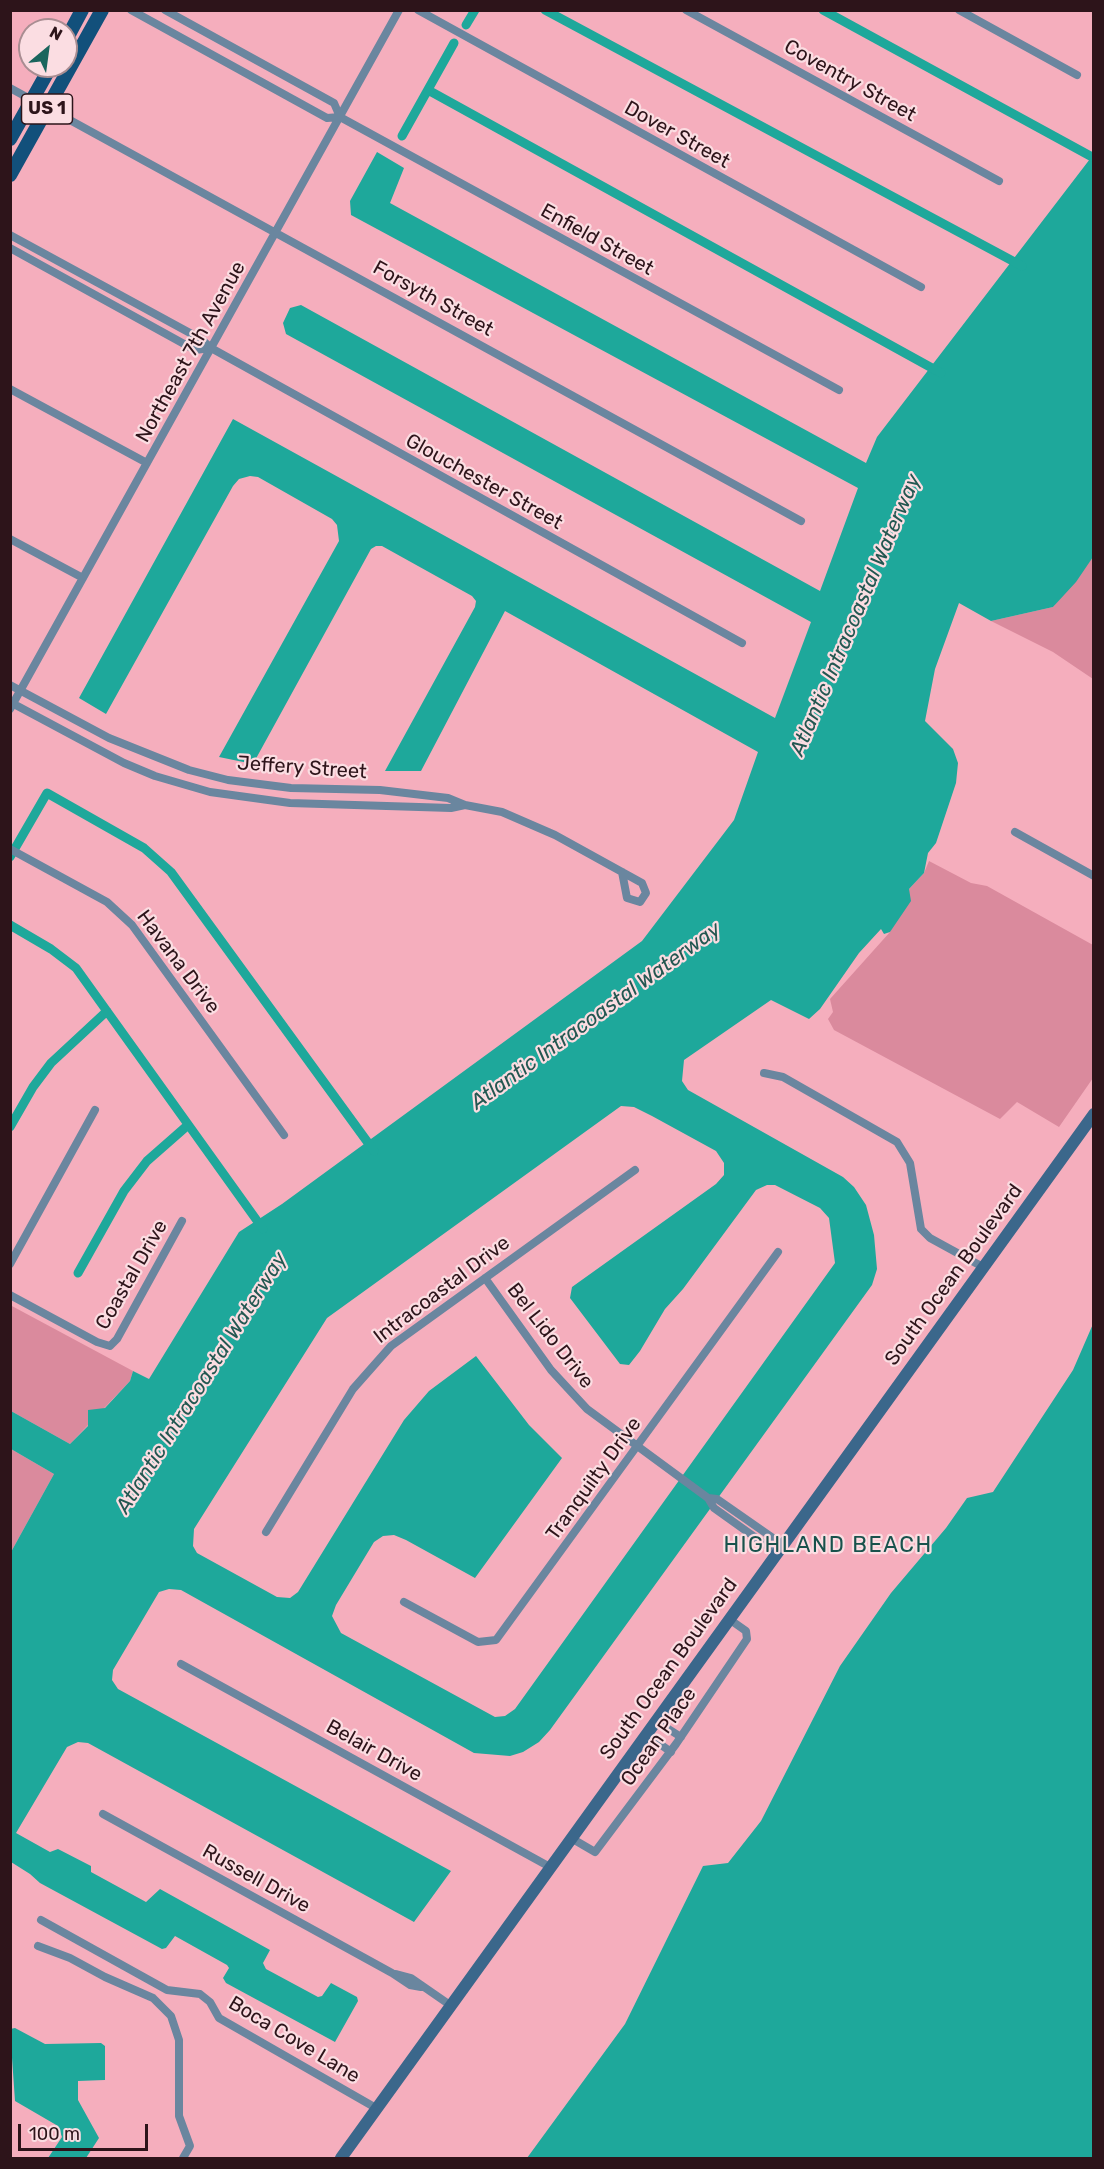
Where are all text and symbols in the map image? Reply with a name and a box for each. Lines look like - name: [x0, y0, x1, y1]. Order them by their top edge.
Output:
- north arrow: [18, 18, 78, 78]
- text: N: [46, 22, 66, 45]
- street label: Coventry Street: [780, 35, 920, 127]
- road number: US 1: [22, 94, 72, 124]
- street label: Dover Street: [620, 96, 734, 174]
- street label: Enfield Street: [536, 199, 658, 281]
- street label: Forsyth Street: [369, 256, 497, 342]
- street label: Northeast 7th Avenue: [131, 257, 251, 447]
- street label: Glouchester Street: [401, 429, 567, 535]
- water label: Atlantic Intracoastal Waterway: [785, 471, 927, 759]
- street label: Jeffery Street: [236, 751, 368, 785]
- street label: Havana Drive: [131, 906, 225, 1018]
- water label: Atlantic Intracoastal Waterway: [466, 917, 726, 1115]
- street label: South Ocean Boulevard: [880, 1180, 1028, 1370]
- street label: Coastal Drive: [91, 1216, 173, 1334]
- street label: Intracoastal Drive: [369, 1231, 515, 1349]
- water label: Atlantic Intracoastal Waterway: [111, 1248, 293, 1518]
- street label: Bel Lido Drive: [502, 1279, 598, 1393]
- street label: Tranquilty Drive: [541, 1413, 647, 1545]
- district label: HIGHLAND BEACH: [723, 1533, 933, 1559]
- street label: South Ocean Boulevard: [595, 1574, 743, 1764]
- street label: Ocean Place: [616, 1683, 702, 1791]
- street label: Belair Drive: [322, 1715, 426, 1787]
- street label: Russell Drive: [198, 1840, 314, 1918]
- street label: Boca Cove Lane: [224, 1991, 364, 2089]
- scale bar: [21, 2112, 152, 2150]
- text: 100 m: [29, 2123, 80, 2145]

